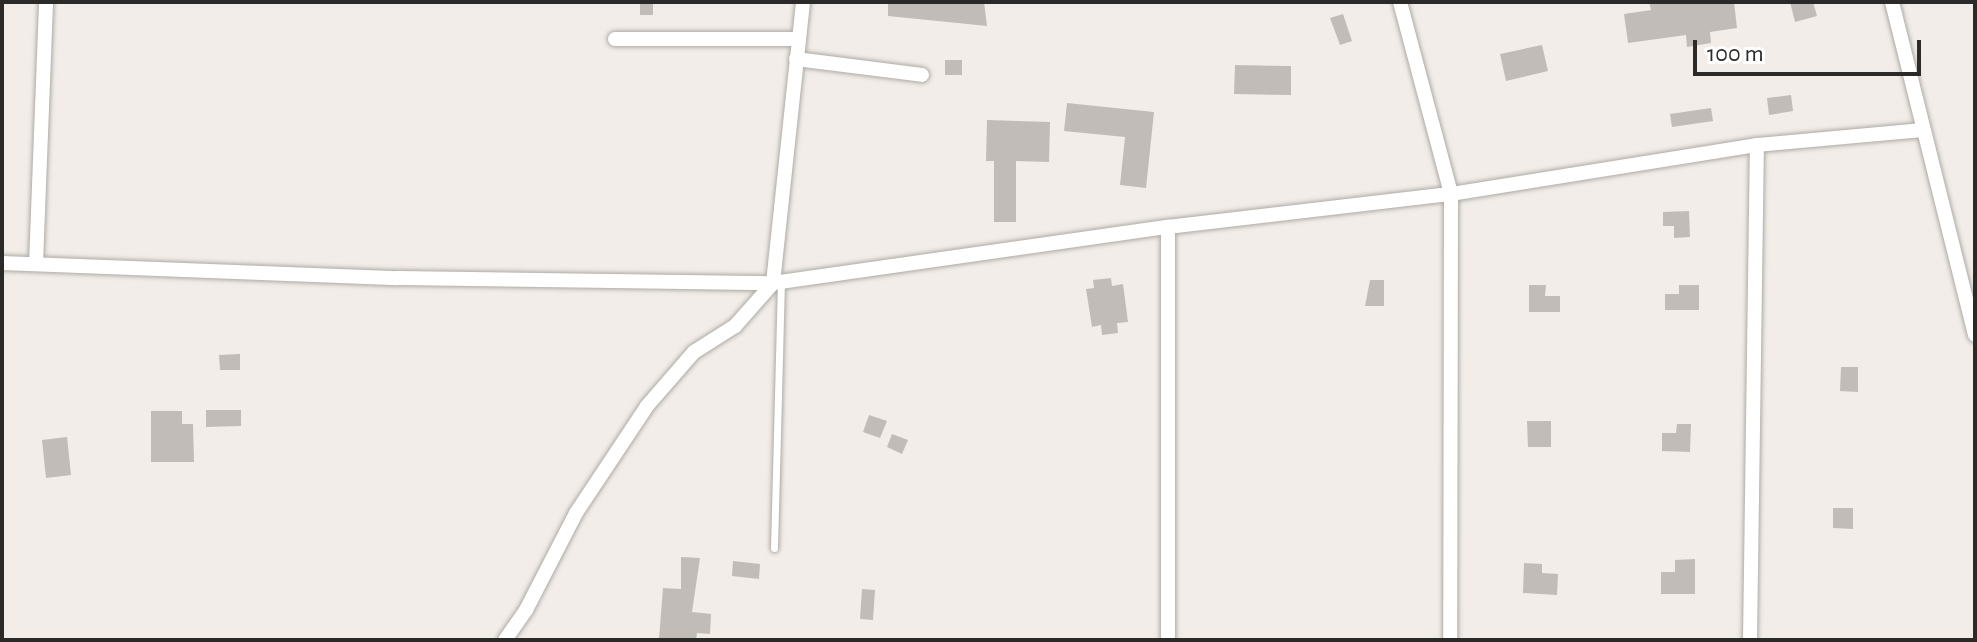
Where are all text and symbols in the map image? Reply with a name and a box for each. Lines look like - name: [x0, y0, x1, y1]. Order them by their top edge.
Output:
- scale bar: [1697, 24, 1925, 74]
- text: 100 m: [1707, 42, 1764, 66]

